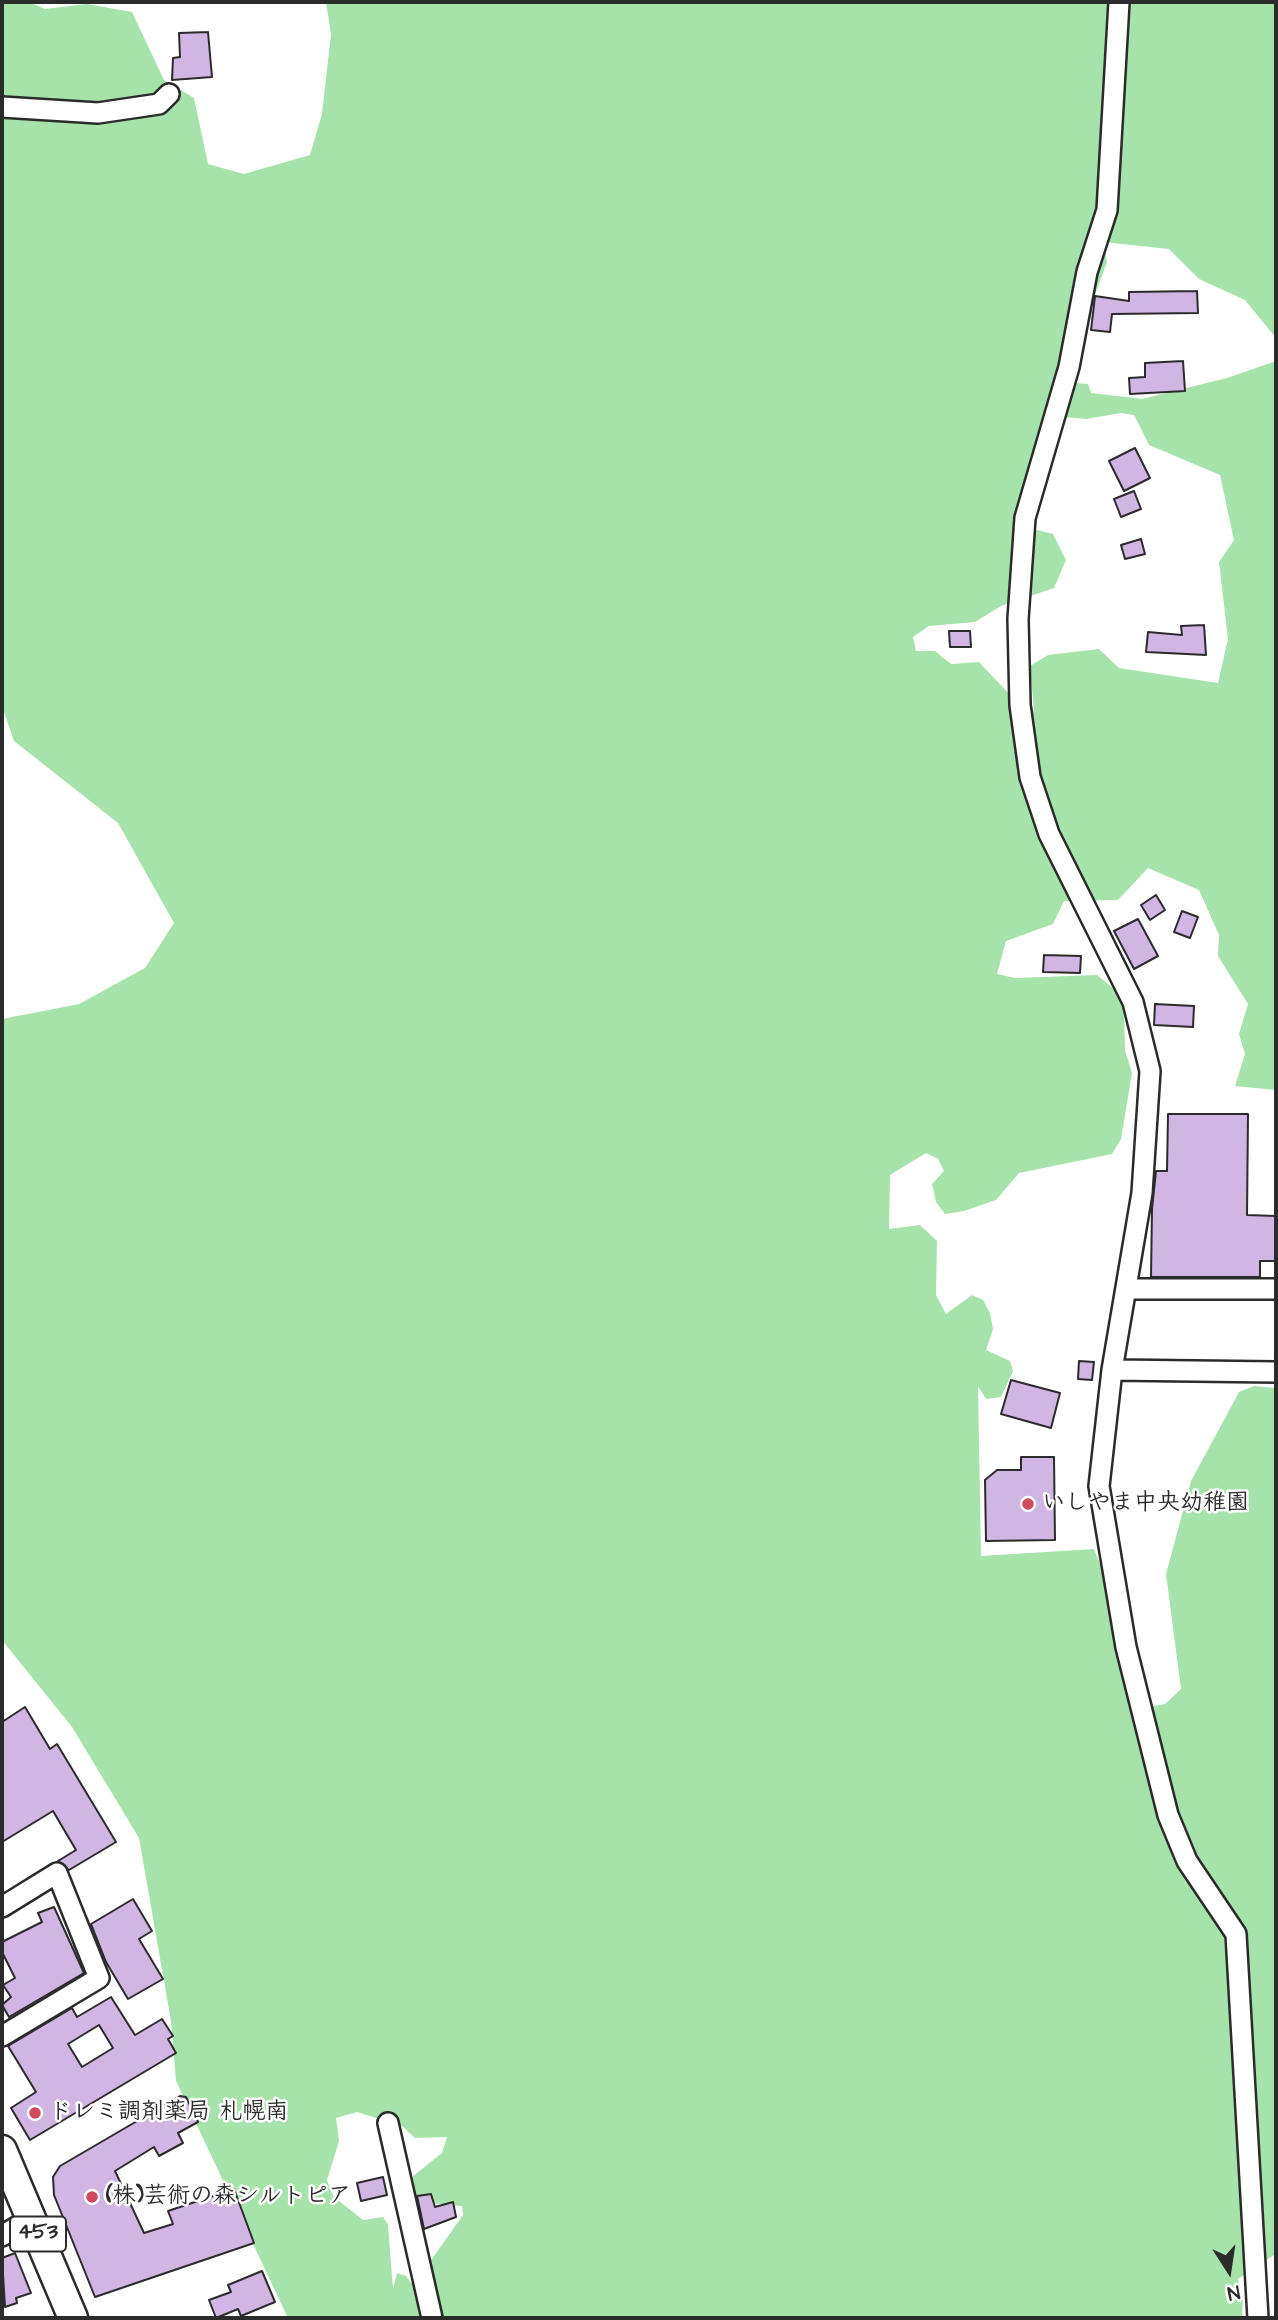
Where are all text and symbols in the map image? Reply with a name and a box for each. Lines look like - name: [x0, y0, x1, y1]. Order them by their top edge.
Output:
- place label: いしやま中央幼稚園: [1042, 1490, 1249, 1518]
- marker: いしやま中央幼稚園: [1020, 1496, 1036, 1512]
- place label: ドレミ調剤薬局 札幌南: [49, 2099, 288, 2127]
- marker: ドレミ調剤薬局 札幌南: [27, 2105, 43, 2121]
- place label: (株)芸術の森シルトピア: [106, 2183, 351, 2211]
- marker: (株)芸術の森シルトピア: [84, 2189, 100, 2205]
- road number: 453: [10, 2216, 66, 2252]
- north arrow: [1194, 2236, 1264, 2306]
- text: N: [1225, 2278, 1242, 2306]

